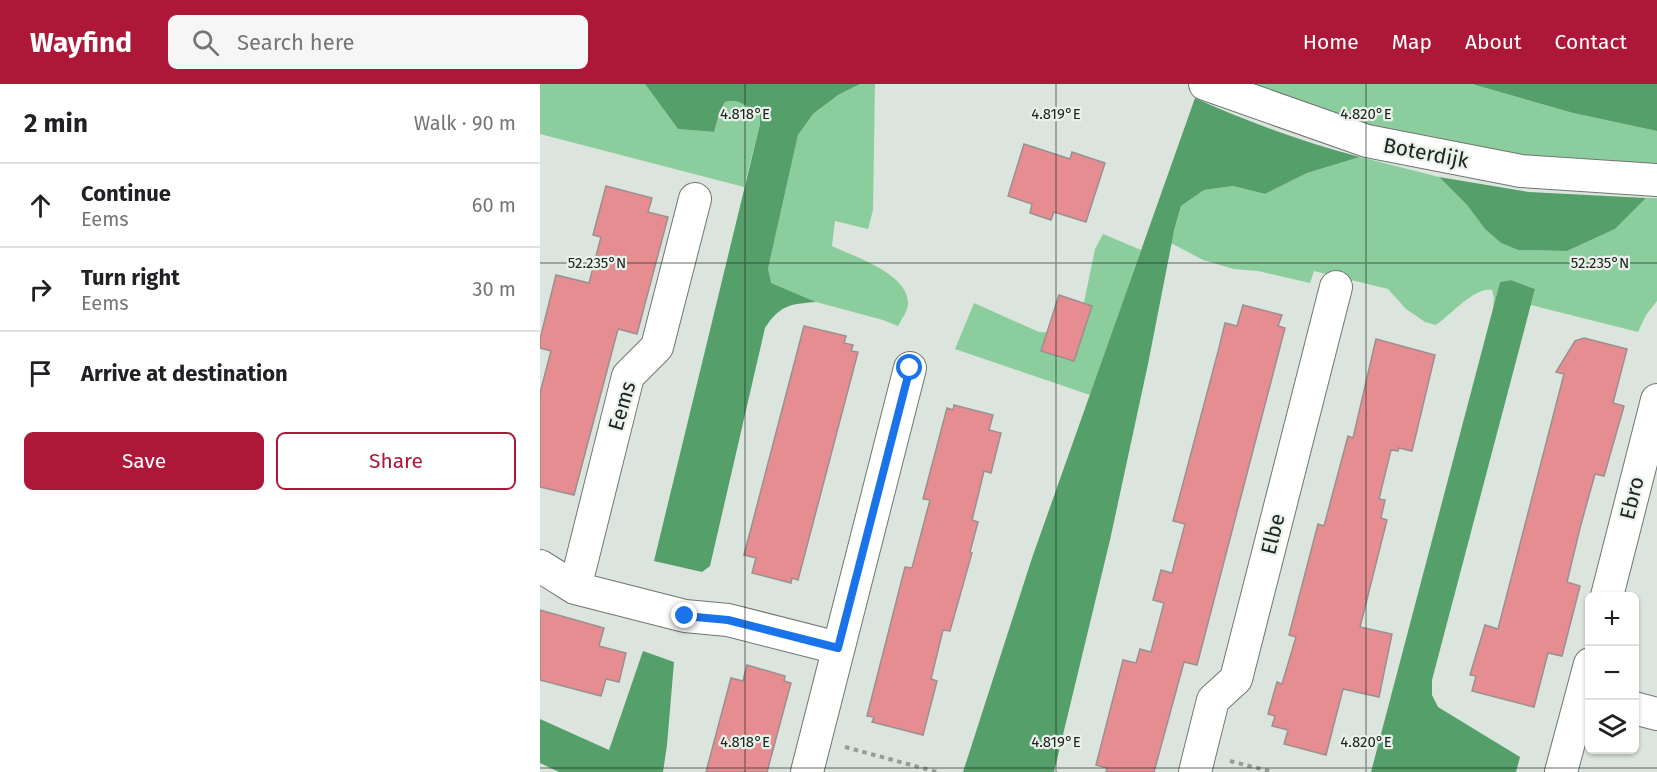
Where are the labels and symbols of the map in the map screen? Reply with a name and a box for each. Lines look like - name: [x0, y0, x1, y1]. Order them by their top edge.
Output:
- text: 4.818°E: [720, 105, 770, 123]
- text: 4.819°E: [1031, 105, 1081, 123]
- text: 4.820°E: [1340, 105, 1392, 123]
- street label: Boterdijk: [1381, 132, 1471, 174]
- text: 52.235°N: [568, 254, 626, 272]
- text: 52.235°N: [1571, 254, 1629, 272]
- route start: [896, 354, 922, 380]
- street label: Eems: [603, 378, 641, 434]
- street label: Ebro: [1614, 474, 1650, 522]
- street label: Elbe: [1255, 511, 1291, 557]
- route end: [671, 602, 697, 628]
- text: 4.818°E: [720, 733, 770, 751]
- text: 4.819°E: [1031, 733, 1081, 751]
- text: 4.820°E: [1340, 733, 1392, 751]

